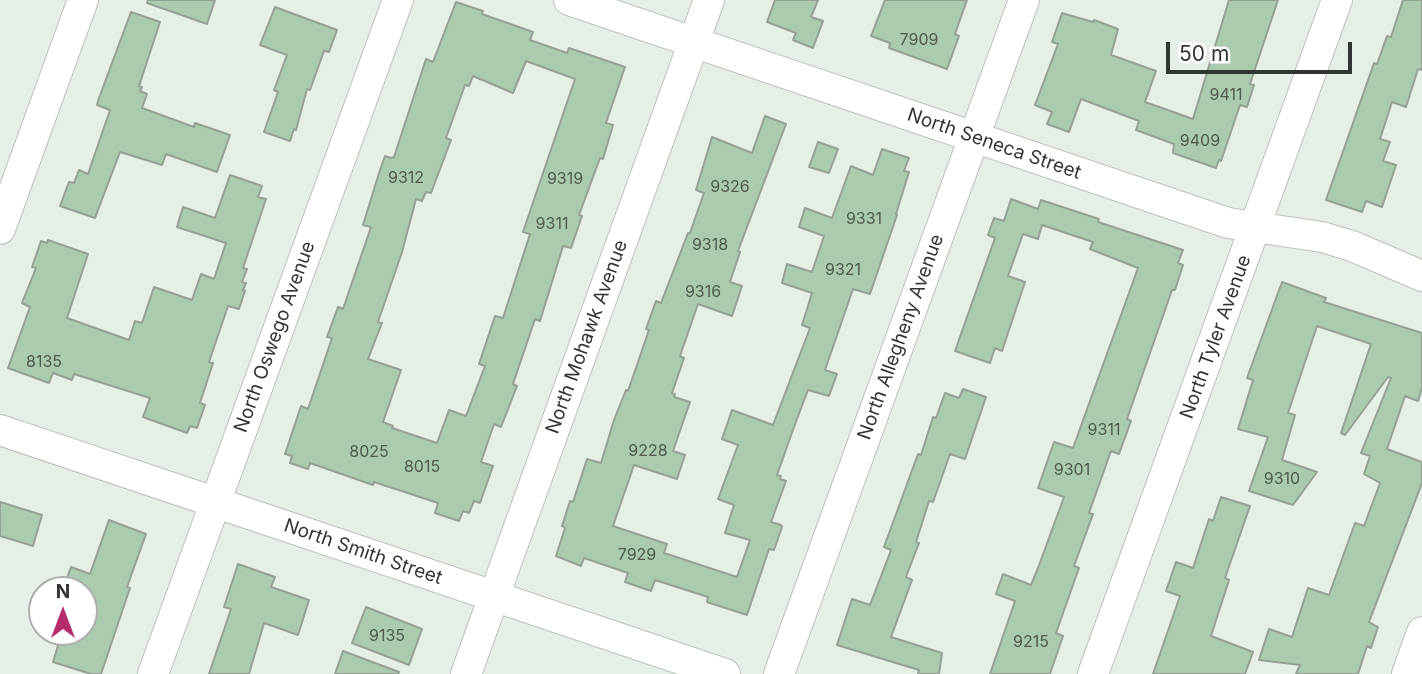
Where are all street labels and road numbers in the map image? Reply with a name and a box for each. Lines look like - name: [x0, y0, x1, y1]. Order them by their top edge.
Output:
- street label: North Seneca Street: [904, 104, 1084, 184]
- street label: North Allegheny Avenue: [853, 231, 949, 443]
- street label: North Mohawk Avenue: [541, 237, 633, 437]
- street label: North Oswego Avenue: [230, 238, 320, 436]
- street label: North Tyler Avenue: [1176, 252, 1256, 422]
- street label: North Smith Street: [281, 514, 445, 590]

